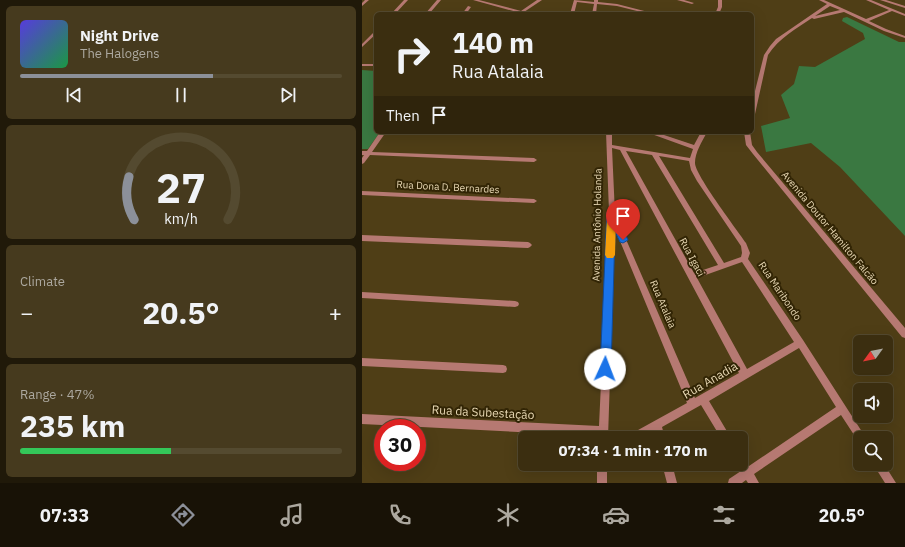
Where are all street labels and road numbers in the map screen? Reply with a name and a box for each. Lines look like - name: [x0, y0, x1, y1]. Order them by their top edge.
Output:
- street label: Avenida Antônio Holanda: [590, 168, 604, 282]
- street label: Avenida Doutor Hamilton Falcão: [779, 169, 881, 288]
- street label: Rua Dona D. Bernardes: [396, 178, 500, 196]
- street label: Rua Igaci: [676, 235, 708, 279]
- street label: Rua Maribondo: [756, 259, 805, 323]
- street label: Rua Atalaia: [647, 278, 679, 331]
- street label: Rua Anadia: [680, 358, 741, 402]
- street label: Rua da Subestação: [431, 402, 535, 422]

